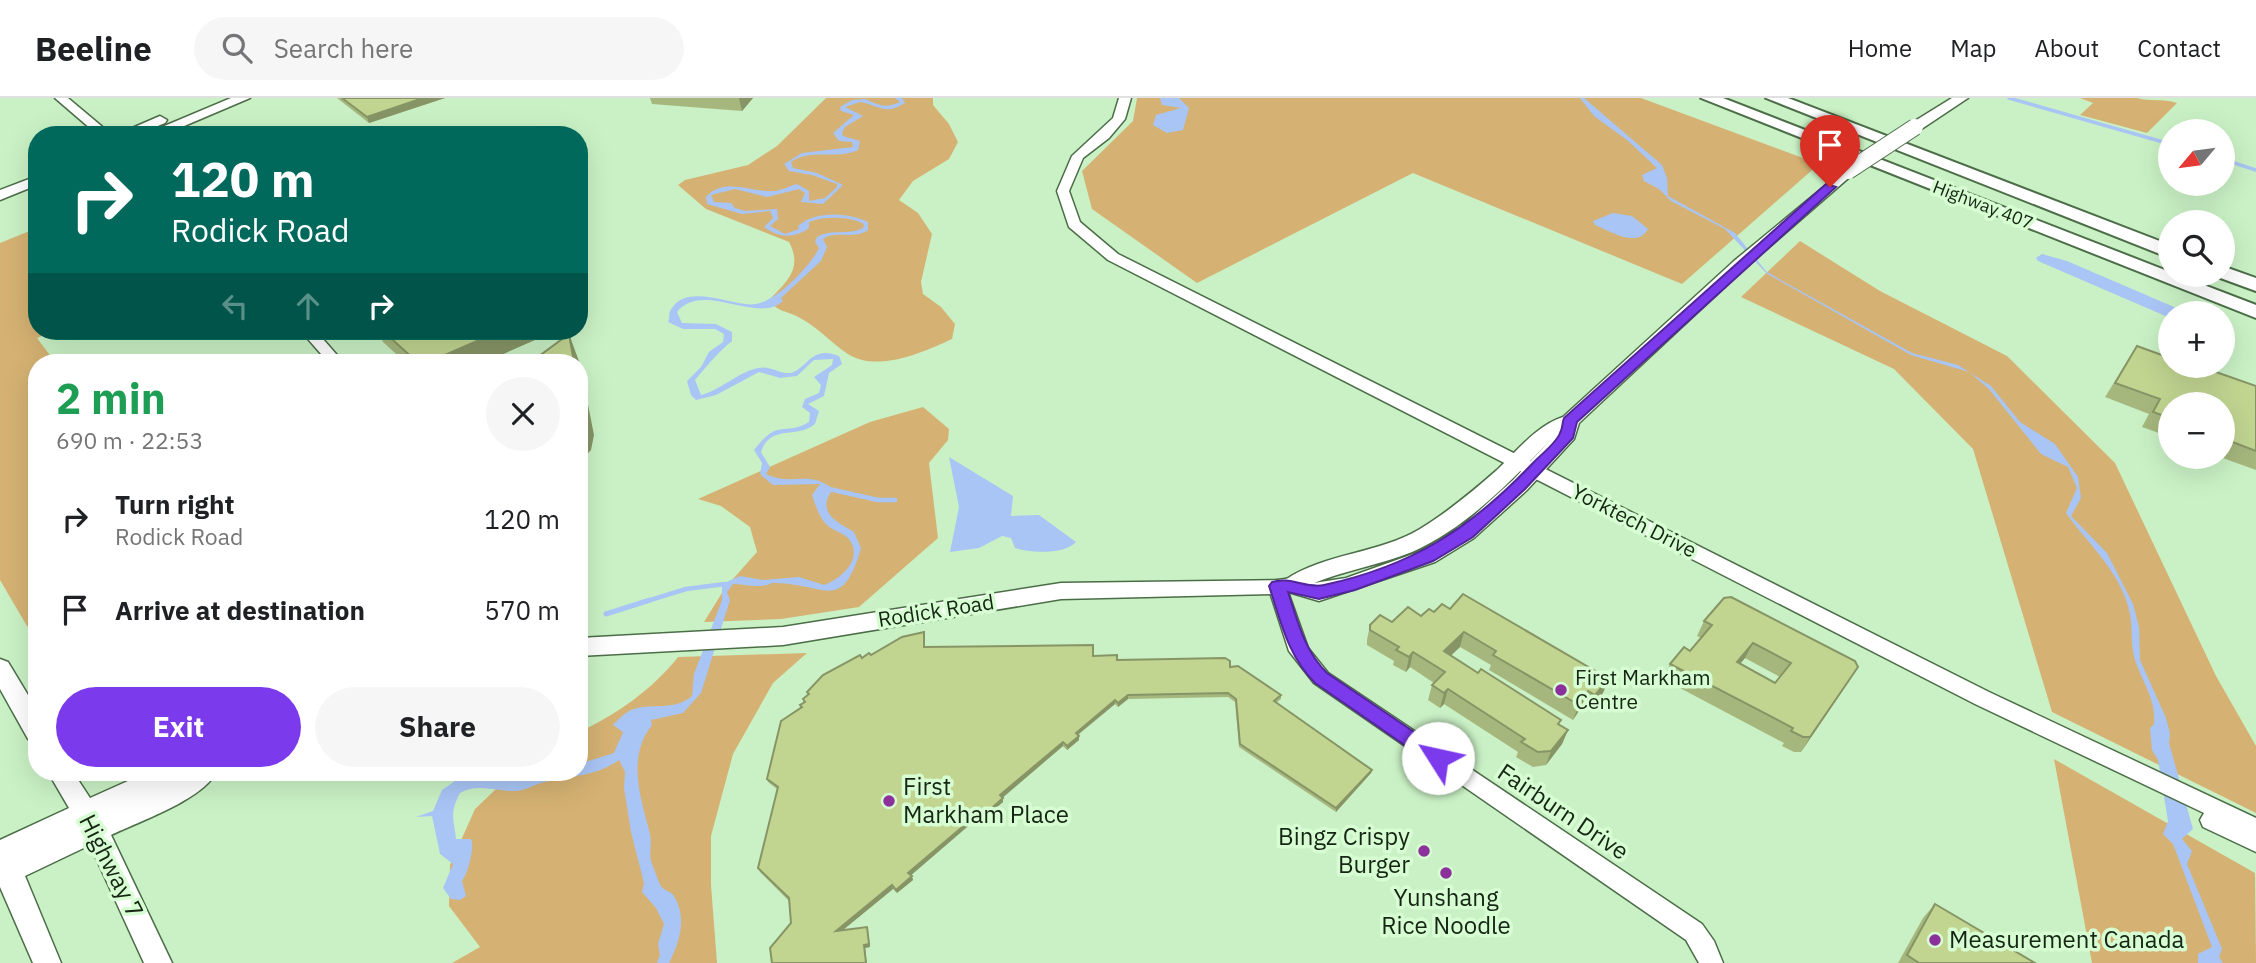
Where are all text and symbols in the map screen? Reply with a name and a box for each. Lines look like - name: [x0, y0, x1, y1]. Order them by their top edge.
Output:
- search box: [194, 17, 684, 80]
- text: Beeline: [35, 27, 152, 70]
- icon: search: [218, 29, 256, 67]
- text: Search here: [274, 31, 413, 65]
- text: Home: [1848, 32, 1912, 64]
- text: Map: [1950, 32, 1996, 64]
- text: About: [2034, 32, 2099, 64]
- text: Contact: [2137, 32, 2221, 64]
- pin: [1800, 115, 1860, 187]
- north arrow: [2158, 119, 2235, 196]
- map controls: [2158, 119, 2235, 469]
- icon: arrive: [1811, 126, 1849, 164]
- text: 120 m: [171, 147, 315, 210]
- icon: right: [56, 154, 147, 245]
- street label: Highway 407: [1930, 175, 2037, 234]
- text: Rodick Road: [171, 209, 350, 251]
- button: search: [2158, 210, 2235, 287]
- icon: left: [216, 287, 254, 325]
- icon: ahead: [289, 287, 327, 325]
- icon: right: [362, 287, 400, 325]
- button: +: [2158, 301, 2235, 378]
- text: 2 min: [56, 371, 166, 426]
- button: close: [486, 377, 560, 451]
- button: −: [2158, 392, 2235, 469]
- text: 690 m · 22:53: [56, 425, 203, 455]
- street label: Yorktech Drive: [1567, 477, 1702, 564]
- text: Turn right: [115, 487, 234, 521]
- icon: right: [56, 500, 94, 538]
- text: 120 m: [484, 502, 560, 536]
- text: Rodick Road: [115, 521, 243, 551]
- street label: Rodick Road: [876, 587, 996, 633]
- icon: arrive: [56, 591, 94, 629]
- text: Arrive at destination: [115, 593, 365, 627]
- text: 570 m: [484, 593, 560, 627]
- place label: First Markham Centre: [1575, 663, 1711, 715]
- marker: First Markham Centre: [1553, 682, 1569, 698]
- button: Exit: [56, 687, 301, 767]
- button: Share: [315, 687, 560, 767]
- position arrow: [1401, 721, 1475, 795]
- street label: Fairburn Drive: [1492, 756, 1635, 867]
- place label: First Markham Place: [903, 770, 1069, 830]
- marker: First Markham Place: [881, 793, 897, 809]
- street label: Highway 7: [72, 808, 152, 923]
- place label: Bingz Crispy Burger: [1278, 820, 1410, 880]
- marker: Bingz Crispy Burger: [1416, 843, 1432, 859]
- marker: Yunshang Rice Noodle: [1438, 865, 1454, 881]
- place label: Yunshang Rice Noodle: [1381, 881, 1511, 941]
- place label: Measurement Canada: [1949, 923, 2185, 955]
- marker: Measurement Canada: [1927, 932, 1943, 948]

